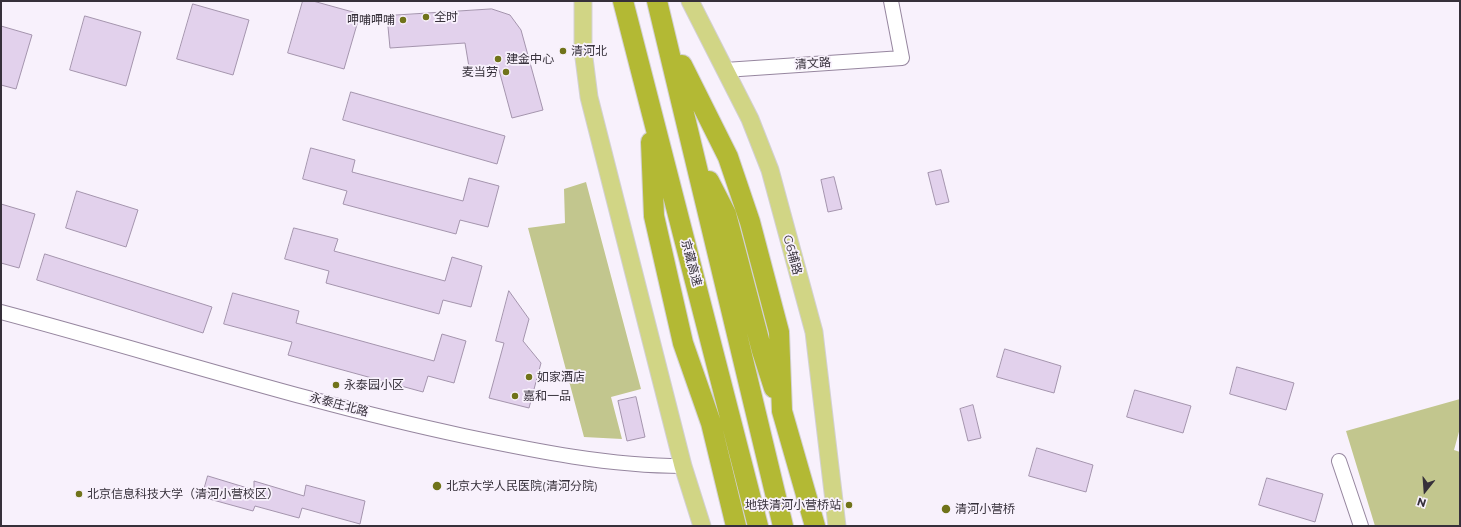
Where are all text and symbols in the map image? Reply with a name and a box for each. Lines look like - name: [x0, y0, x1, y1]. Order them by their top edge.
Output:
- place label: 全时: [434, 10, 458, 24]
- marker: 全时: [421, 12, 431, 22]
- place label: 呷哺呷哺: [347, 13, 395, 27]
- marker: 呷哺呷哺: [398, 15, 408, 25]
- place label: 清河北: [571, 44, 607, 58]
- marker: 清河北: [558, 46, 568, 56]
- place label: 建金中心: [506, 52, 554, 66]
- marker: 建金中心: [493, 54, 503, 64]
- street label: 清文路: [795, 56, 831, 72]
- place label: 麦当劳: [462, 65, 498, 79]
- marker: 麦当劳: [501, 67, 511, 77]
- street label: G6辅路: [780, 234, 804, 276]
- street label: 京藏高速: [678, 238, 704, 288]
- place label: 如家酒店: [537, 370, 585, 384]
- marker: 如家酒店: [524, 372, 534, 382]
- place label: 永泰园小区: [344, 378, 404, 392]
- marker: 永泰园小区: [331, 380, 341, 390]
- place label: 嘉和一品: [523, 389, 571, 403]
- street label: 永泰庄北路: [308, 390, 370, 420]
- marker: 嘉和一品: [510, 391, 520, 401]
- north arrow: [1405, 471, 1445, 511]
- place label: 北京大学人民医院(清河分院): [446, 479, 598, 493]
- marker: 北京大学人民医院(清河分院): [431, 480, 443, 492]
- place label: 北京信息科技大学（清河小营校区）: [87, 487, 279, 501]
- marker: 北京信息科技大学（清河小营校区）: [74, 489, 84, 499]
- text: N: [1415, 494, 1428, 510]
- place label: 地铁清河小营桥站: [745, 498, 841, 512]
- marker: 地铁清河小营桥站: [844, 500, 854, 510]
- place label: 清河小营桥: [955, 502, 1015, 516]
- marker: 清河小营桥: [940, 503, 952, 515]

